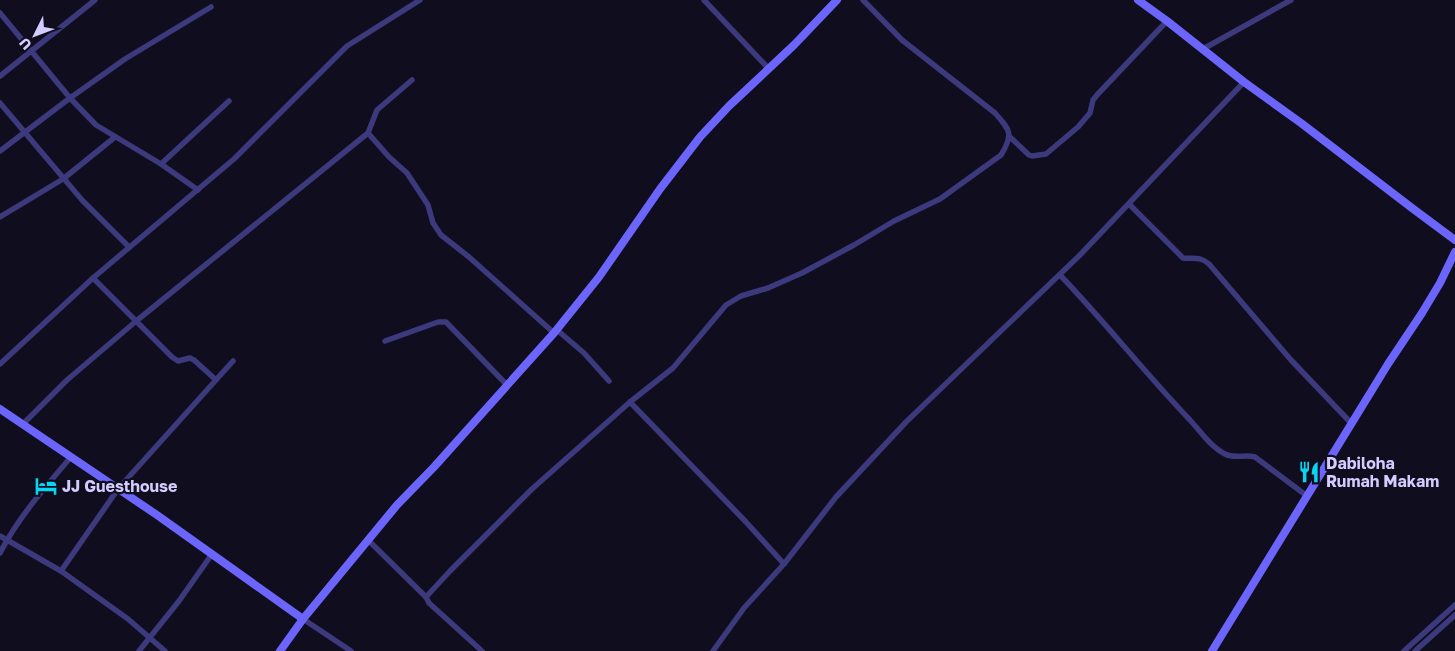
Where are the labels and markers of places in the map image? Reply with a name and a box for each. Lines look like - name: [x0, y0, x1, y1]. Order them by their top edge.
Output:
- place label: Dabiloha Rumah Makam: [1326, 453, 1439, 491]
- restaurant icon: Dabiloha Rumah Makam: [1296, 459, 1322, 485]
- hotel icon: JJ Guesthouse: [33, 473, 59, 499]
- place label: JJ Guesthouse: [62, 476, 177, 496]

